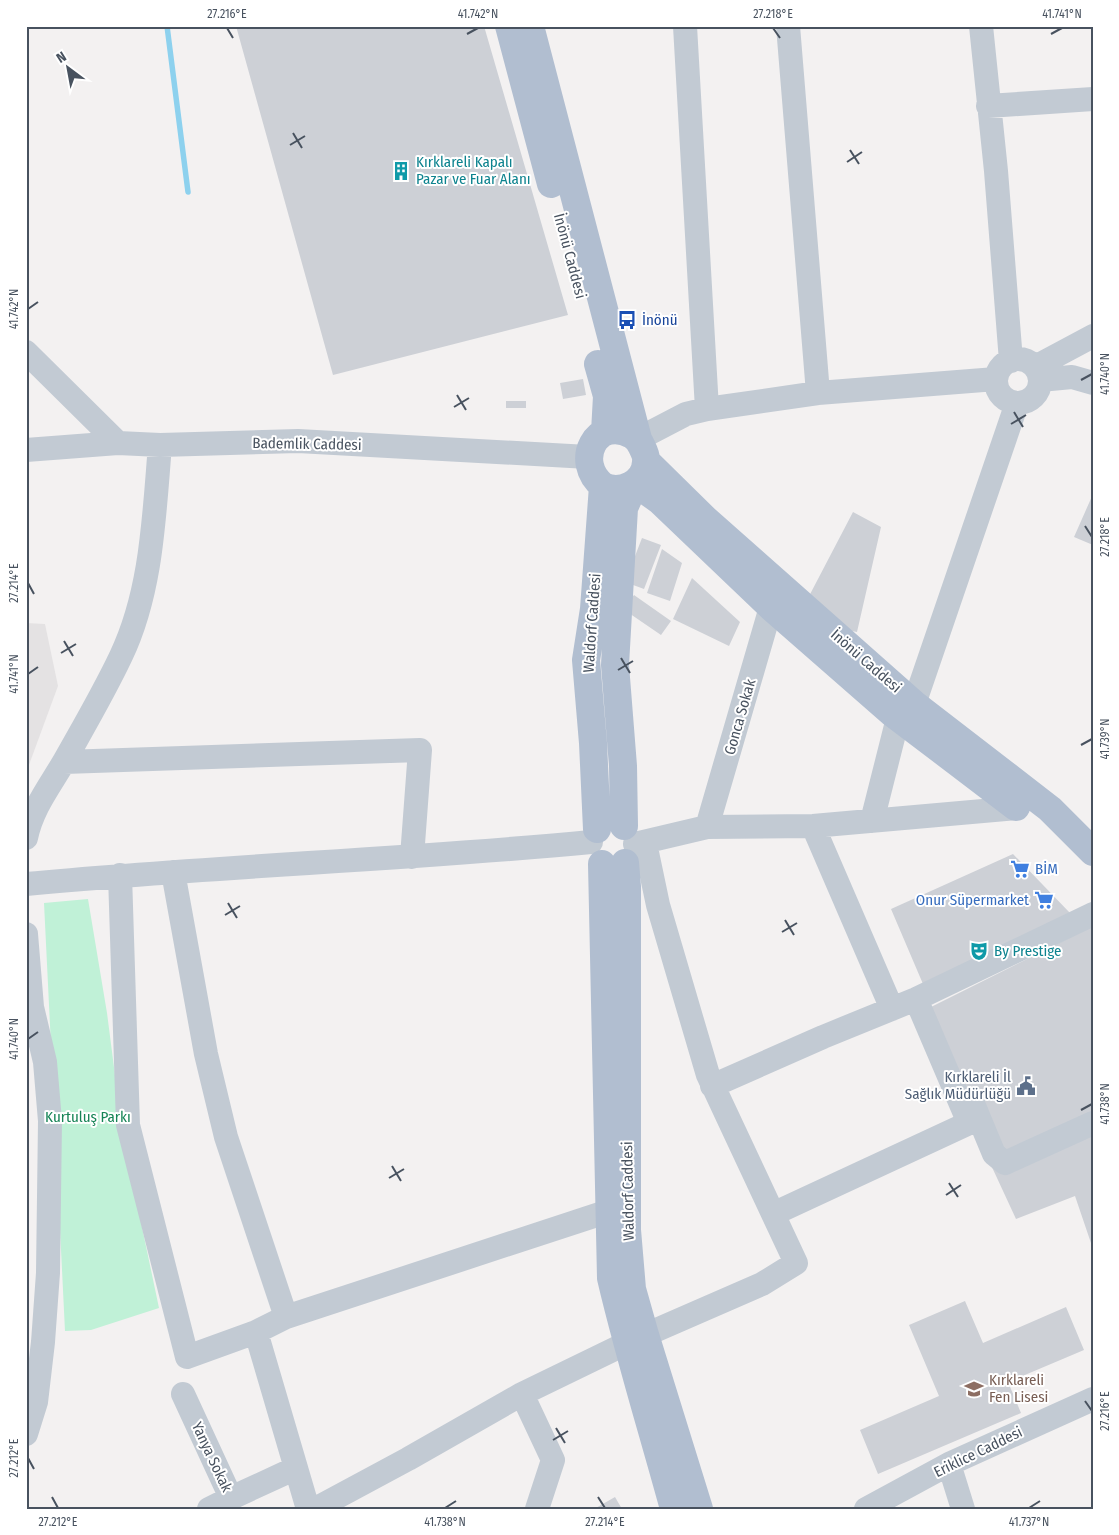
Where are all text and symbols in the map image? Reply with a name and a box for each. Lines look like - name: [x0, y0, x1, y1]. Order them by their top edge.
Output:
- text: 27.216°E: [207, 7, 247, 21]
- text: 41.742°N: [458, 7, 498, 21]
- text: 27.218°E: [753, 7, 793, 21]
- text: 41.741°N: [1042, 7, 1082, 21]
- north arrow: [42, 42, 92, 92]
- text: N: [53, 48, 69, 67]
- place label: Kırklareli Kapalı Pazar ve Fuar Alanı: [416, 153, 531, 188]
- building icon: Kırklareli Kapalı Pazar ve Fuar Alanı: [390, 160, 412, 182]
- street label: İnönü Caddesi: [550, 211, 590, 301]
- text: 41.742°N: [7, 289, 21, 329]
- bus stop icon: İnönü: [616, 309, 638, 331]
- place label: İnönü: [642, 311, 677, 329]
- text: 41.740°N: [1098, 353, 1112, 395]
- street label: Bademlik Caddesi: [252, 434, 362, 454]
- text: 27.218°E: [1098, 517, 1112, 557]
- text: 27.214°E: [7, 563, 21, 603]
- street label: Waldorf Caddesi: [580, 573, 604, 673]
- street label: İnönü Caddesi: [827, 626, 905, 696]
- text: 41.741°N: [7, 654, 21, 694]
- street label: Gonca Sokak: [721, 677, 759, 757]
- text: 41.739°N: [1098, 718, 1112, 760]
- supermarket icon: BİM: [1009, 858, 1031, 880]
- place label: BİM: [1035, 860, 1058, 878]
- supermarket icon: Onur Süpermarket: [1033, 889, 1055, 911]
- place label: Onur Süpermarket: [916, 891, 1029, 909]
- theatre icon: By Prestige: [968, 940, 990, 962]
- place label: By Prestige: [994, 942, 1062, 960]
- text: 41.740°N: [7, 1018, 21, 1060]
- place label: Kırklareli İl Sağlık Müdürlüğü: [905, 1068, 1011, 1103]
- public building icon: Kırklareli İl Sağlık Müdürlüğü: [1015, 1075, 1037, 1097]
- text: 41.738°N: [1098, 1083, 1112, 1125]
- park label: Kurtuluş Parkı: [45, 1108, 131, 1126]
- street label: Waldorf Caddesi: [618, 1141, 638, 1241]
- place label: Kırklareli Fen Lisesi: [989, 1371, 1048, 1406]
- school or university icon: Kırklareli Fen Lisesi: [963, 1378, 985, 1400]
- text: 27.216°E: [1098, 1391, 1112, 1431]
- street label: Yanya Sokak: [188, 1419, 236, 1495]
- street label: Eriklice Caddesi: [931, 1423, 1025, 1481]
- text: 27.212°E: [7, 1438, 21, 1477]
- text: 27.212°E: [39, 1515, 78, 1529]
- text: 41.738°N: [424, 1515, 466, 1529]
- text: 27.214°E: [585, 1515, 625, 1529]
- text: 41.737°N: [1009, 1515, 1049, 1529]

